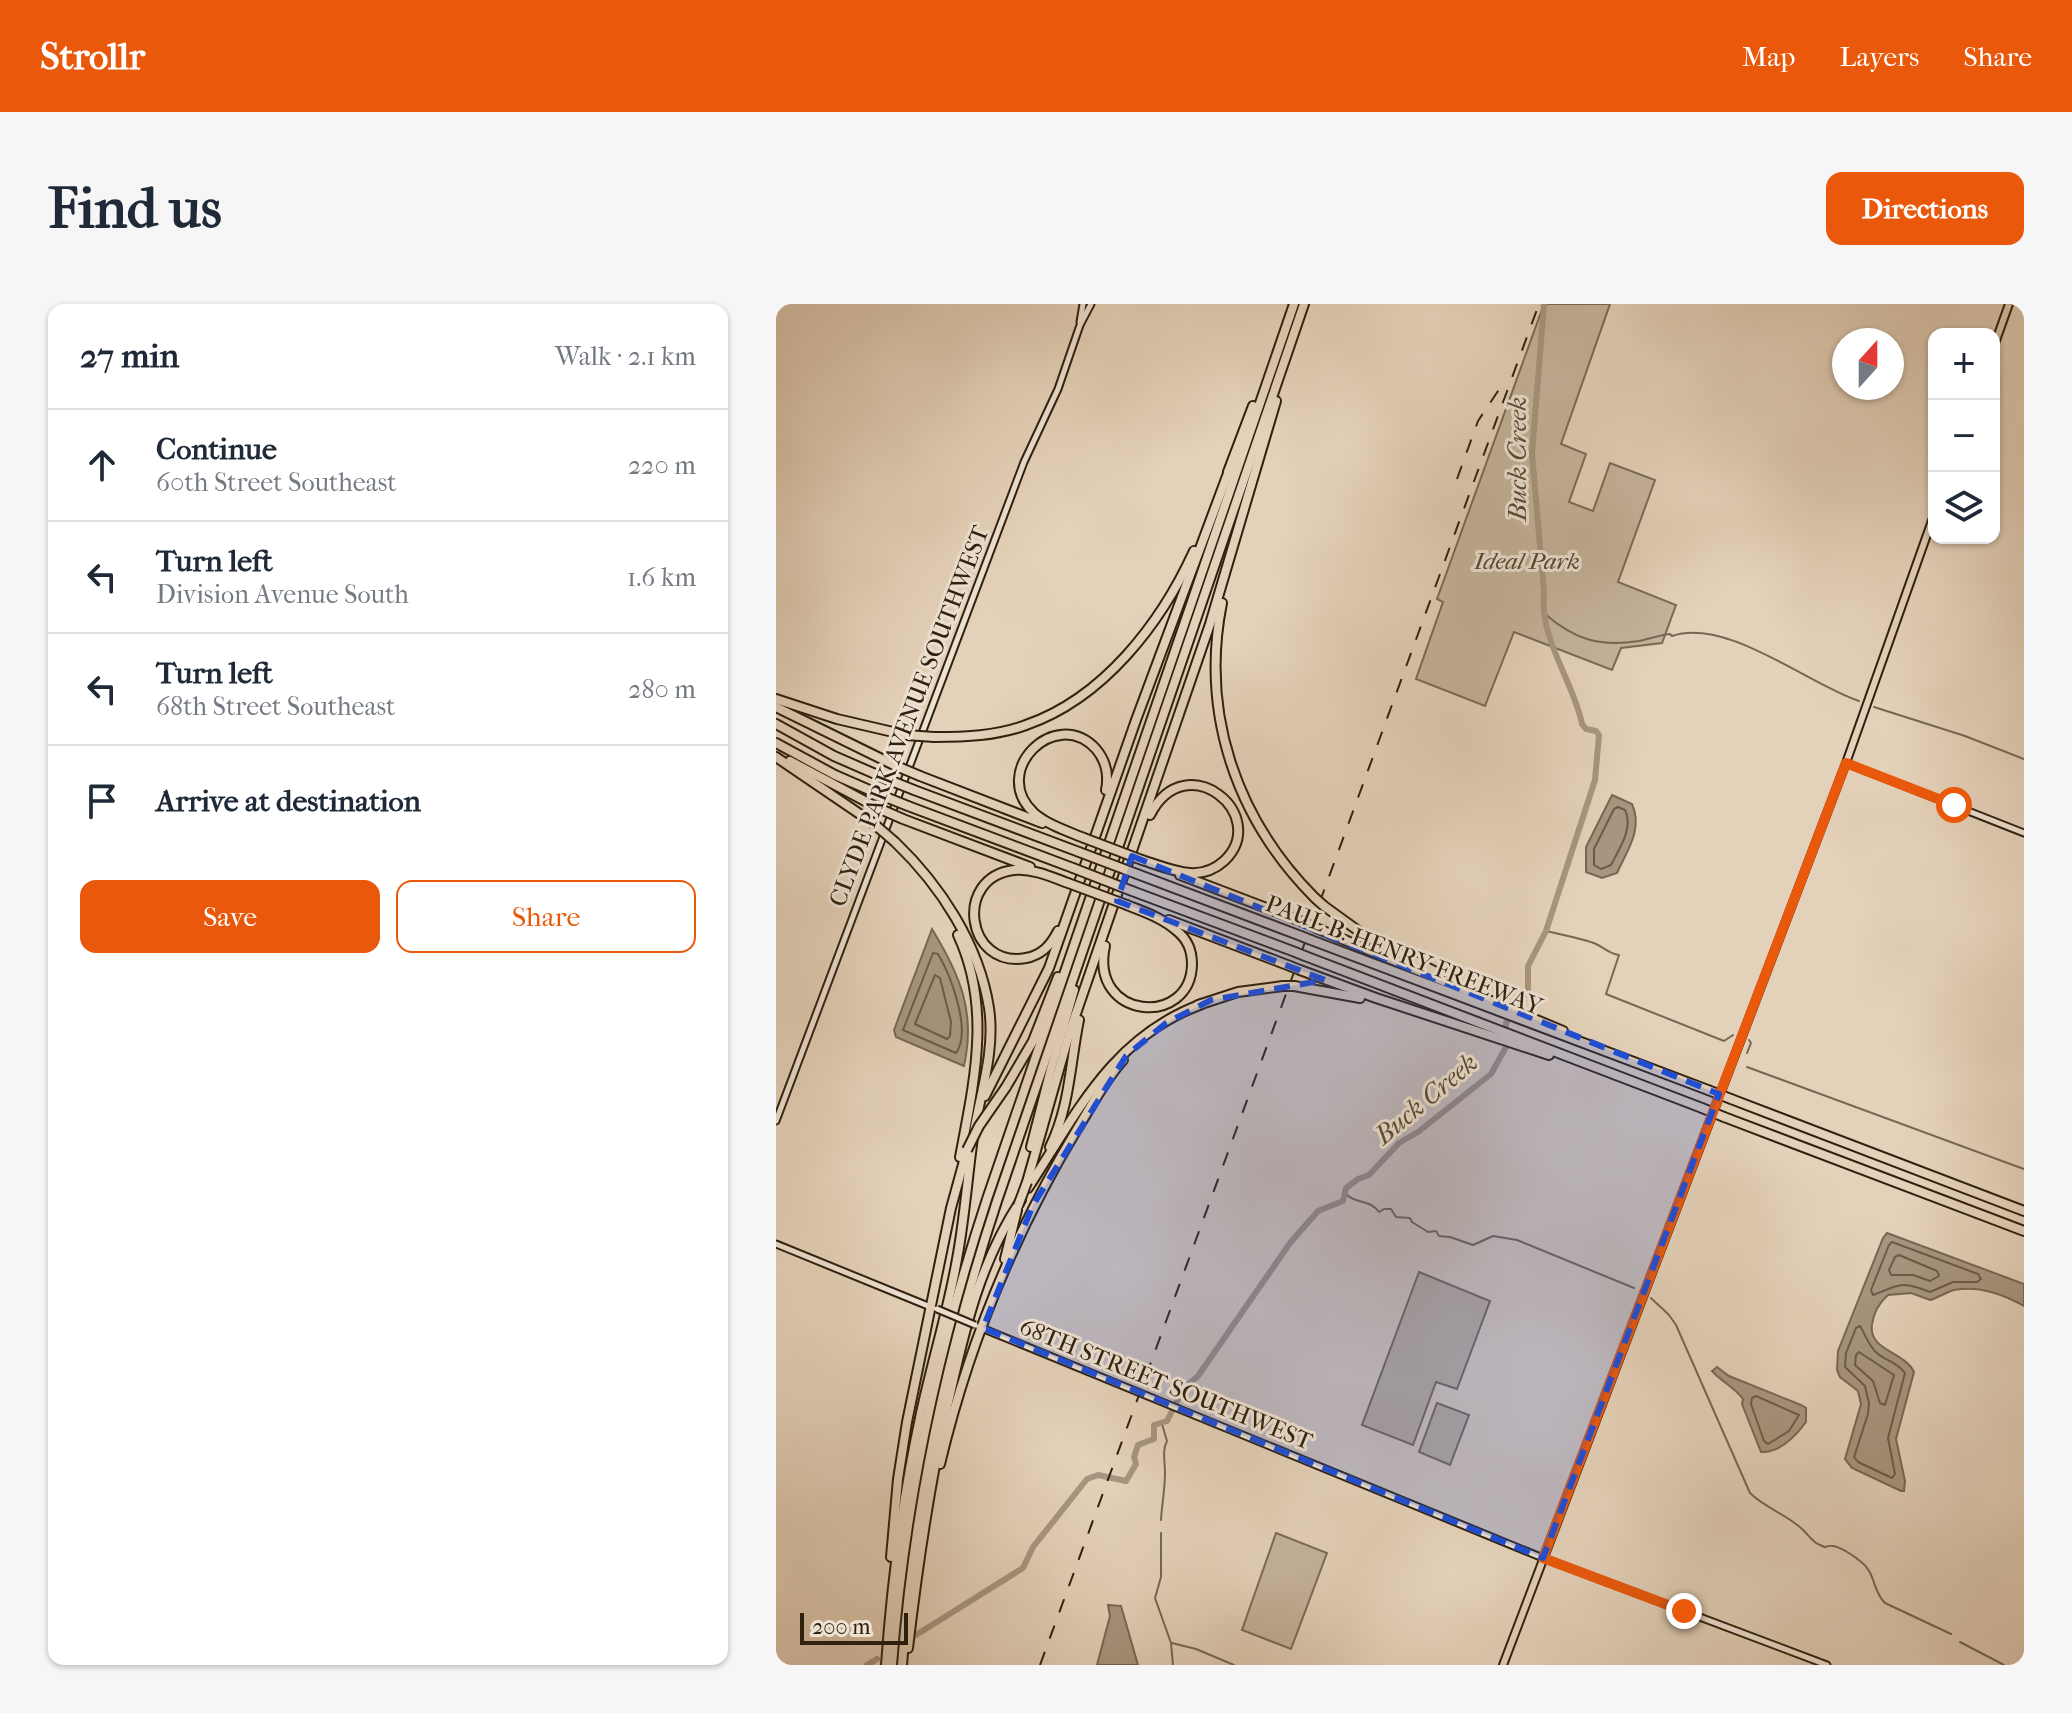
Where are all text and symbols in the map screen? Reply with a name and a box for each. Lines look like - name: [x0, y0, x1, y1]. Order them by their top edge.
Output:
- text: Strollr: [40, 34, 145, 79]
- text: Map: [1742, 40, 1795, 73]
- text: Layers: [1839, 40, 1919, 73]
- text: Share: [1963, 40, 2032, 73]
- button: Directions: [1826, 172, 2024, 245]
- text: Find us: [48, 176, 222, 241]
- north arrow: [1832, 328, 1904, 400]
- map controls: [1928, 328, 2000, 544]
- button: +: [1928, 328, 2000, 400]
- text: 27 min: [80, 336, 179, 376]
- text: Walk · 2.1 km: [555, 341, 696, 372]
- water label: Buck Creek: [1502, 397, 1533, 523]
- button: −: [1928, 400, 2000, 472]
- text: Continue: [156, 432, 277, 467]
- icon: ahead: [80, 443, 124, 487]
- text: 220 m: [628, 450, 696, 481]
- text: 60th Street Southeast: [156, 467, 397, 498]
- button: layers: [1928, 472, 2000, 544]
- street label: CLYDE PARK AVENUE SOUTHWEST: [823, 521, 995, 910]
- text: Turn left: [156, 544, 273, 579]
- park label: Ideal Park: [1473, 547, 1580, 575]
- icon: left: [80, 555, 124, 599]
- text: 1.6 km: [627, 562, 696, 593]
- text: Division Avenue South: [156, 579, 409, 610]
- text: Turn left: [156, 656, 273, 691]
- icon: left: [80, 667, 124, 711]
- text: 280 m: [628, 674, 696, 705]
- text: 68th Street Southeast: [156, 691, 395, 722]
- icon: arrive: [80, 779, 124, 823]
- text: Arrive at destination: [156, 784, 421, 819]
- route start: [1936, 787, 1972, 823]
- button: Save: [80, 880, 380, 953]
- button: Share: [396, 880, 696, 953]
- street label: PAUL B. HENRY FREEWAY: [1262, 889, 1547, 1021]
- water label: Buck Creek: [1367, 1047, 1484, 1152]
- street label: 68TH STREET SOUTHWEST: [1015, 1312, 1317, 1456]
- route end: [1666, 1593, 1702, 1629]
- scale bar: [800, 1609, 908, 1645]
- text: 200 m: [812, 1614, 871, 1640]

